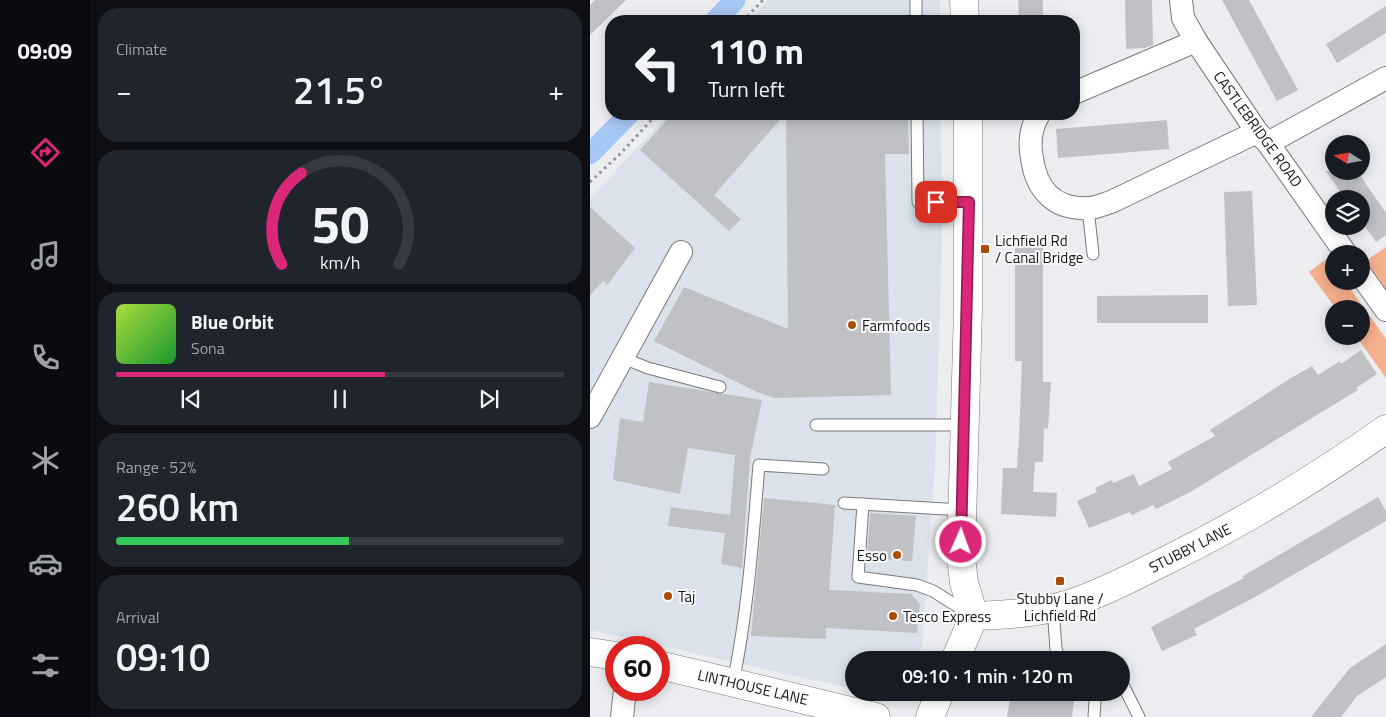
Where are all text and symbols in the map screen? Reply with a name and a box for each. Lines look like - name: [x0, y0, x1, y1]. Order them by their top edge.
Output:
- text: 110 m: [708, 24, 804, 78]
- text: 09:09: [18, 34, 72, 68]
- icon: left: [625, 35, 690, 100]
- text: Climate: [116, 37, 167, 61]
- text: 21.5°: [293, 61, 387, 119]
- street label: CASTLEBRIDGE ROAD: [1208, 66, 1308, 192]
- text: −: [116, 69, 132, 112]
- text: +: [548, 69, 564, 112]
- text: Turn left: [708, 72, 785, 106]
- icon: directions: [28, 135, 63, 170]
- north arrow: [1325, 135, 1370, 180]
- map controls: [1325, 135, 1370, 345]
- pin: [915, 181, 957, 223]
- text: 50: [311, 184, 369, 263]
- icon: arrive: [922, 188, 950, 216]
- button: layers: [1325, 190, 1370, 235]
- place label: Lichfield Rd / Canal Bridge: [995, 229, 1083, 269]
- icon: music: [28, 238, 63, 273]
- marker: Lichfield Rd / Canal Bridge: [979, 243, 991, 255]
- button: +: [1325, 245, 1370, 290]
- text: km/h: [320, 249, 360, 276]
- button: −: [1325, 300, 1370, 345]
- text: Blue Orbit: [191, 307, 274, 336]
- place label: Farmfoods: [862, 314, 930, 337]
- marker: Farmfoods: [846, 319, 858, 331]
- text: Sona: [191, 336, 225, 360]
- icon: phone: [28, 340, 63, 375]
- icon: previous: [177, 385, 205, 413]
- icon: pause: [326, 385, 354, 413]
- icon: next: [475, 385, 503, 413]
- icon: climate: [28, 443, 63, 478]
- text: Range · 52%: [116, 455, 196, 479]
- text: 260 km: [116, 478, 239, 536]
- position arrow: [934, 515, 986, 567]
- street label: STUBBY LANE: [1145, 517, 1235, 579]
- place label: Esso: [857, 544, 887, 567]
- icon: car: [28, 546, 63, 581]
- marker: Esso: [891, 549, 903, 561]
- marker: Stubby Lane / Lichfield Rd: [1054, 575, 1066, 587]
- place label: Taj: [678, 585, 695, 608]
- place label: Stubby Lane / Lichfield Rd: [1016, 587, 1104, 627]
- marker: Taj: [662, 590, 674, 602]
- text: Arrival: [116, 605, 159, 629]
- place label: Tesco Express: [903, 605, 991, 628]
- marker: Tesco Express: [887, 610, 899, 622]
- text: 09:10: [116, 628, 210, 686]
- speed limit sign: 60: [605, 636, 670, 701]
- icon: filters: [28, 648, 63, 683]
- text: 09:10 · 1 min · 120 m: [902, 661, 1073, 690]
- street label: LINTHOUSE LANE: [695, 663, 811, 711]

